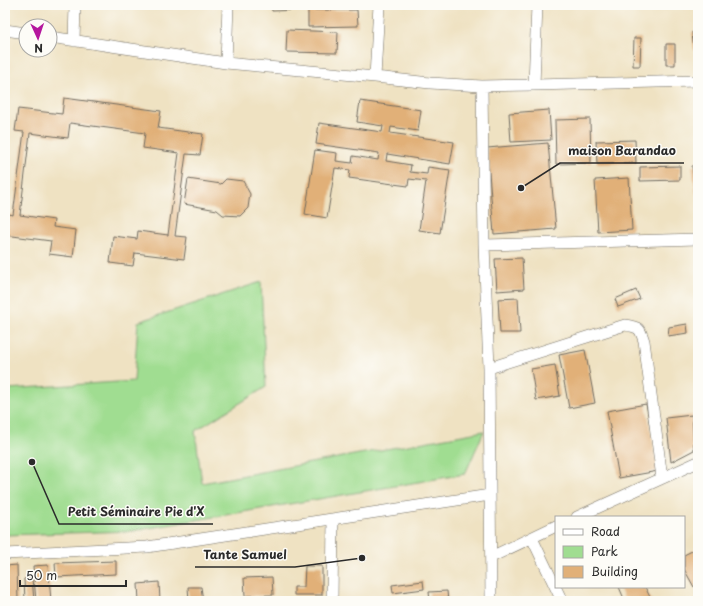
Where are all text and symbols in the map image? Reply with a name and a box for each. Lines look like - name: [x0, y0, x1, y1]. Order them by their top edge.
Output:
- north arrow: [18, 18, 58, 58]
- text: N: [33, 40, 43, 57]
- callout: maison Barandao: [560, 139, 684, 163]
- text: maison Barandao: [568, 141, 676, 159]
- callout: Petit Séminaire Pie d'X: [59, 500, 213, 524]
- text: Petit Séminaire Pie d'X: [68, 502, 205, 520]
- legend: [555, 516, 685, 588]
- text: Road: [591, 522, 620, 540]
- text: Park: [591, 542, 618, 560]
- callout: Tante Samuel: [195, 543, 295, 567]
- text: Tante Samuel: [203, 545, 287, 563]
- scale bar: [20, 562, 126, 588]
- text: Building: [591, 562, 638, 580]
- text: 50 m: [26, 566, 57, 584]

